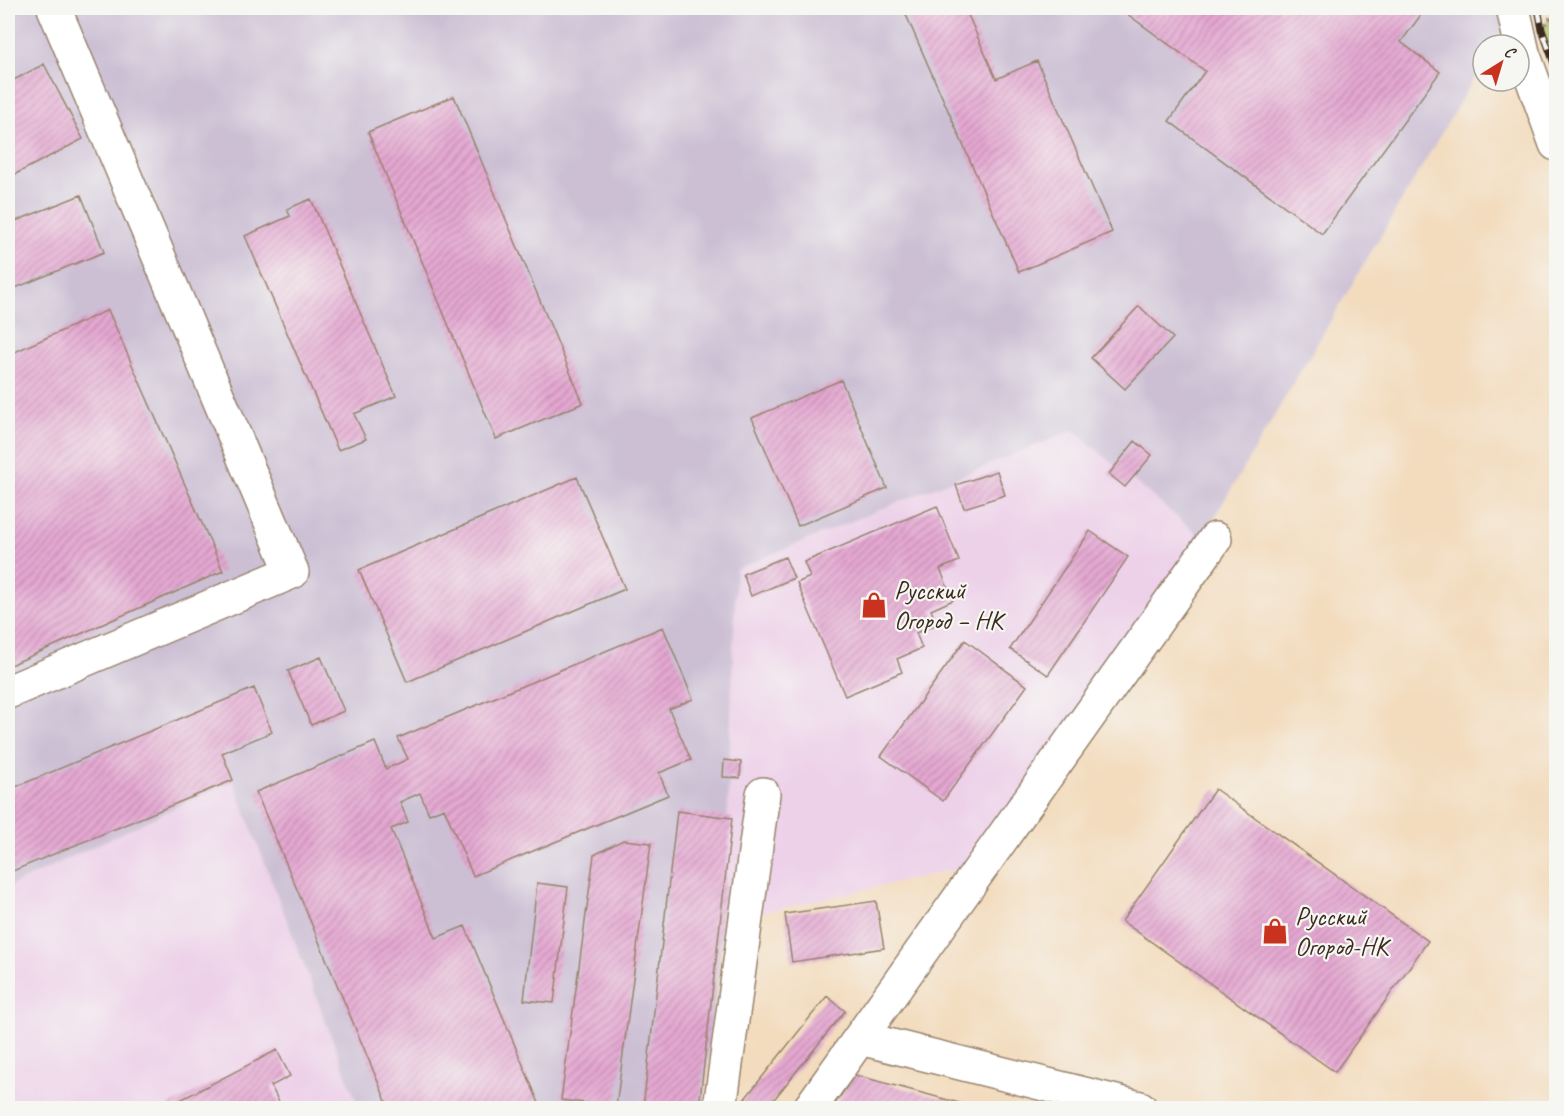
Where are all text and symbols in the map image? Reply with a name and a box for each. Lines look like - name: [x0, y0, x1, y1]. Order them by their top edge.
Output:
- north arrow: [1471, 33, 1531, 93]
- text: С: [1500, 41, 1520, 63]
- place label: Русский Огород – НК: [894, 574, 1006, 637]
- shop icon: Русский Огород – НК: [859, 590, 889, 620]
- place label: Русский Огород-НК: [1295, 900, 1391, 963]
- shop icon: Русский Огород-НК: [1260, 916, 1290, 946]

